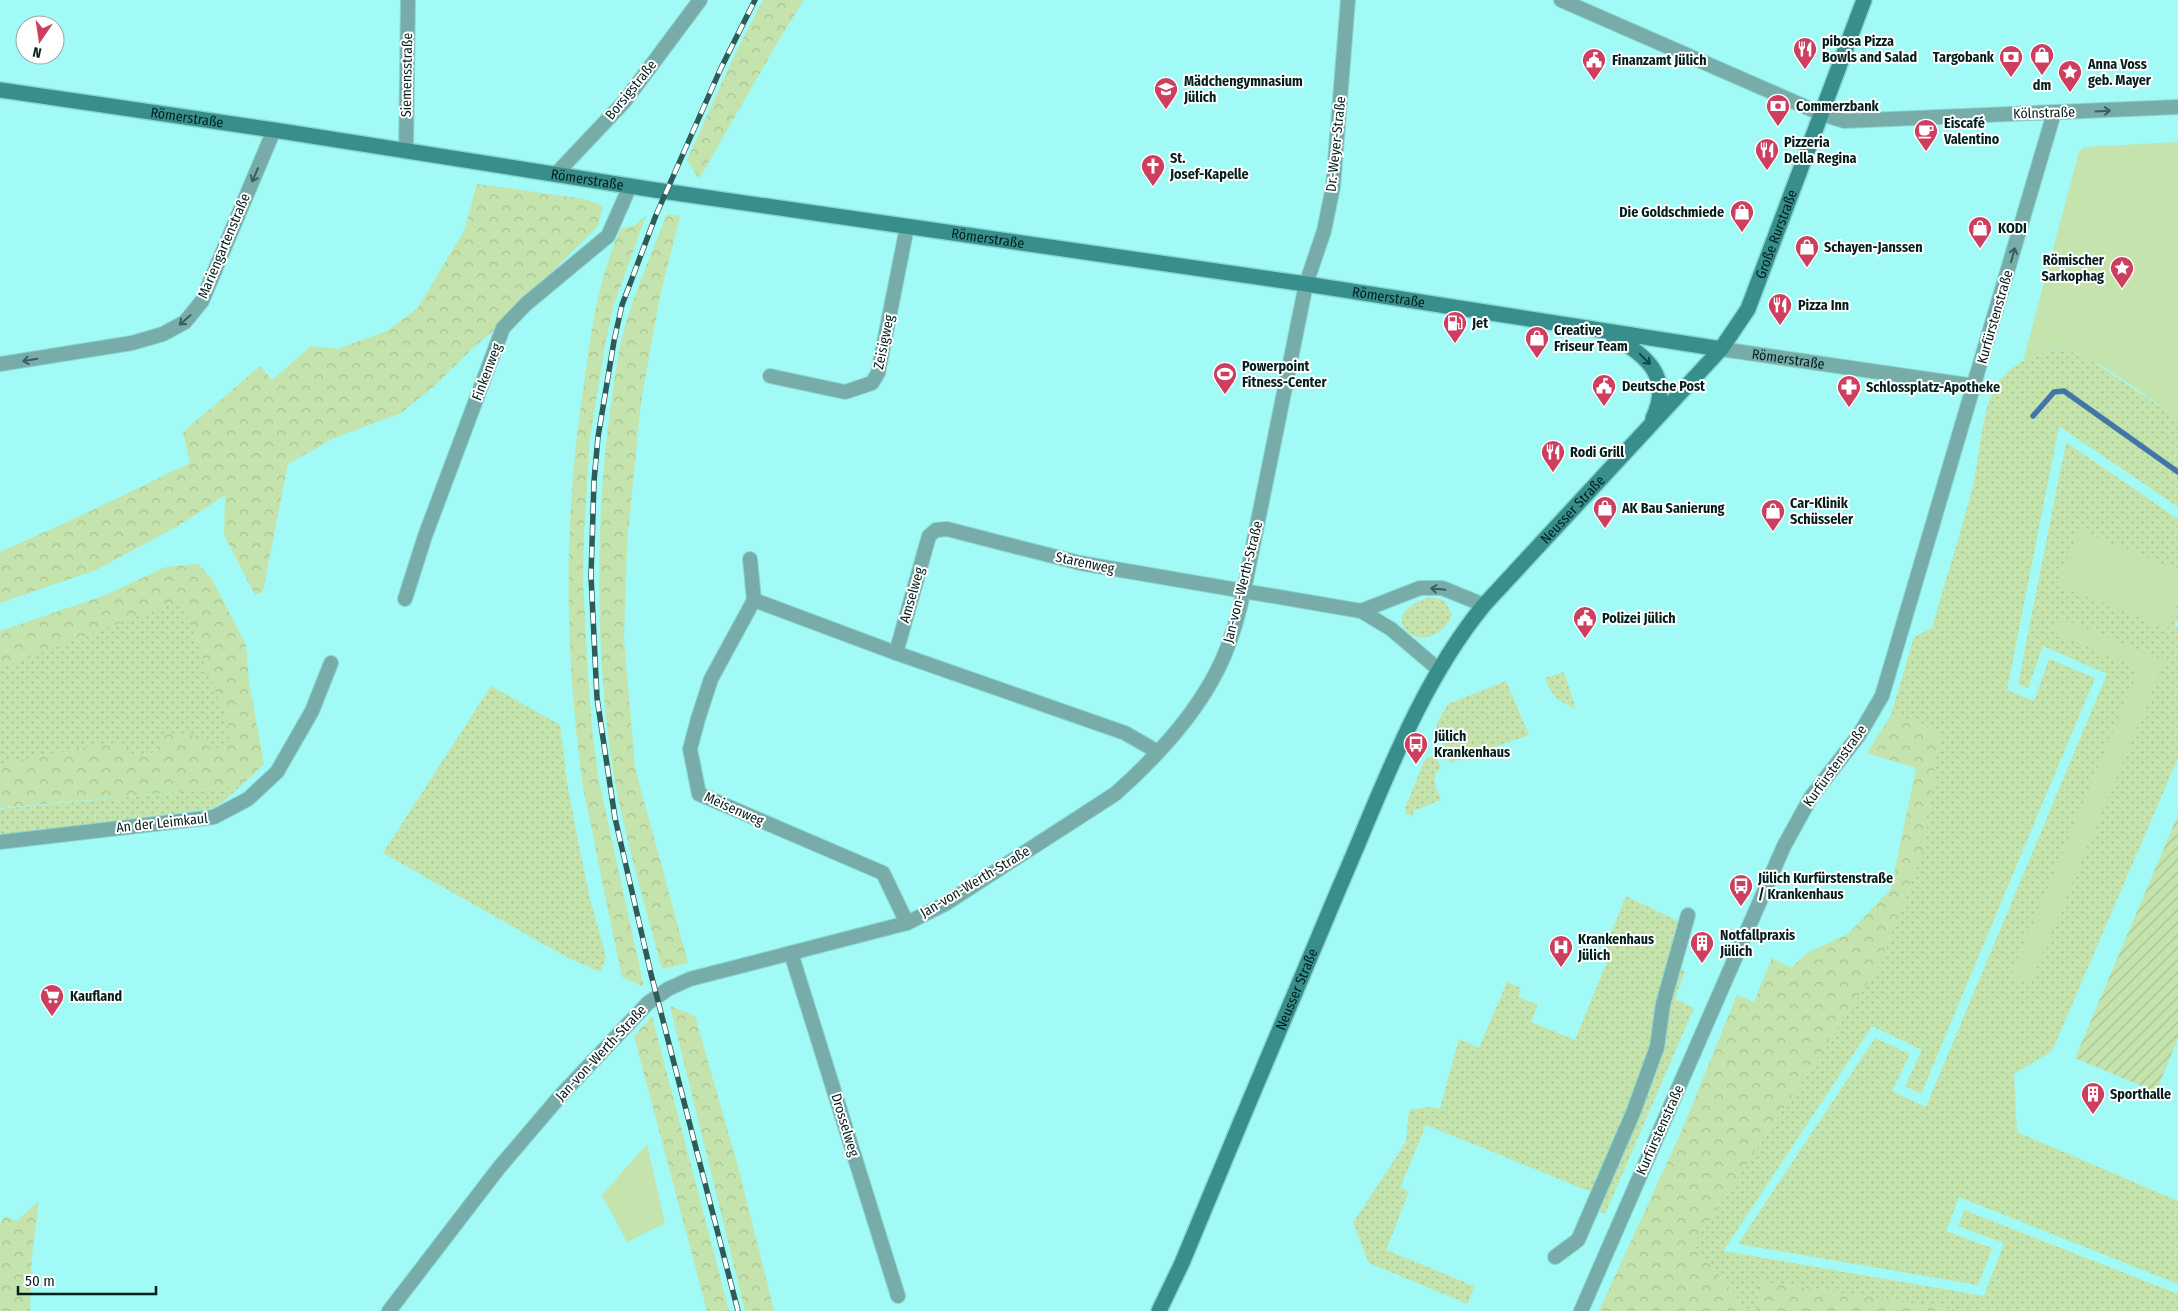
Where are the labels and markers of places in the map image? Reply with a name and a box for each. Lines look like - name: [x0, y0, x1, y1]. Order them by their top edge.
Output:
- place label: pibosa Pizza Bowls and Salad: [1822, 33, 1917, 66]
- restaurant icon: pibosa Pizza Bowls and Salad: [1792, 36, 1818, 70]
- shop icon: dm: [2029, 42, 2055, 76]
- bank icon: Targobank: [1998, 44, 2024, 78]
- public building icon: Finanzamt Jülich: [1581, 47, 1607, 81]
- place label: Targobank: [1933, 49, 1995, 66]
- place label: Finanzamt Jülich: [1612, 52, 1707, 69]
- place label: Anna Voss geb. Mayer: [2087, 56, 2152, 89]
- place icon: Anna Voss geb. Mayer: [2057, 59, 2083, 93]
- place label: Mädchengymnasium Jülich: [1183, 73, 1303, 106]
- school or university icon: Mädchengymnasium Jülich: [1153, 76, 1179, 110]
- place label: dm: [2033, 77, 2051, 94]
- bank icon: Commerzbank: [1765, 93, 1791, 127]
- place label: Commerzbank: [1796, 98, 1880, 115]
- place label: Eiscafé Valentino: [1943, 115, 2000, 148]
- cafe icon: Eiscafé Valentino: [1913, 118, 1939, 152]
- place label: Pizzeria Della Regina: [1784, 134, 1857, 167]
- restaurant icon: Pizzeria Della Regina: [1754, 137, 1780, 171]
- place label: St. Josef-Kapelle: [1169, 150, 1249, 183]
- church icon: St. Josef-Kapelle: [1140, 153, 1166, 187]
- shop icon: Die Goldschmiede: [1729, 199, 1755, 233]
- place label: Die Goldschmiede: [1619, 204, 1724, 221]
- shop icon: KODI: [1967, 215, 1993, 249]
- place label: KODI: [1998, 220, 2027, 237]
- shop icon: Schayen-Janssen: [1794, 234, 1820, 268]
- place label: Schayen-Janssen: [1824, 239, 1922, 256]
- place label: Römischer Sarkophag: [2042, 252, 2105, 285]
- place icon: Römischer Sarkophag: [2109, 255, 2135, 289]
- restaurant icon: Pizza Inn: [1767, 292, 1793, 326]
- place label: Pizza Inn: [1798, 297, 1849, 314]
- fuel station icon: Jet: [1442, 310, 1468, 344]
- place label: Jet: [1471, 315, 1489, 332]
- place label: Creative Friseur Team: [1554, 322, 1628, 355]
- shop icon: Creative Friseur Team: [1524, 325, 1550, 359]
- place label: Powerpoint Fitness-Center: [1242, 358, 1327, 391]
- sports icon: Powerpoint Fitness-Center: [1212, 361, 1238, 395]
- public building icon: Deutsche Post: [1591, 373, 1617, 407]
- pharmacy icon: Schlossplatz-Apotheke: [1836, 374, 1862, 408]
- place label: Deutsche Post: [1622, 378, 1706, 395]
- place label: Schlossplatz-Apotheke: [1866, 379, 2000, 396]
- restaurant icon: Rodi Grill: [1540, 439, 1566, 473]
- place label: Rodi Grill: [1570, 444, 1624, 461]
- shop icon: AK Bau Sanierung: [1592, 495, 1618, 529]
- place label: Car-Klinik Schüsseler: [1790, 495, 1854, 528]
- shop icon: Car-Klinik Schüsseler: [1760, 498, 1786, 532]
- place label: AK Bau Sanierung: [1621, 500, 1725, 517]
- public building icon: Polizei Jülich: [1572, 605, 1598, 639]
- place label: Polizei Jülich: [1602, 610, 1676, 627]
- place label: Jülich Krankenhaus: [1433, 728, 1510, 761]
- bus stop icon: Jülich Krankenhaus: [1403, 731, 1429, 765]
- place label: Jülich Kurfürstenstraße / Krankenhaus: [1757, 870, 1893, 903]
- bus stop icon: Jülich Kurfürstenstraße / Krankenhaus: [1728, 873, 1754, 907]
- place label: Notfallpraxis Jülich: [1719, 927, 1795, 960]
- building icon: Notfallpraxis Jülich: [1689, 930, 1715, 964]
- place label: Krankenhaus Jülich: [1577, 931, 1654, 964]
- hospital icon: Krankenhaus Jülich: [1548, 934, 1574, 968]
- supermarket icon: Kaufland: [39, 983, 65, 1017]
- place label: Kaufland: [70, 988, 122, 1005]
- building icon: Sporthalle: [2080, 1081, 2106, 1115]
- place label: Sporthalle: [2110, 1086, 2171, 1103]

